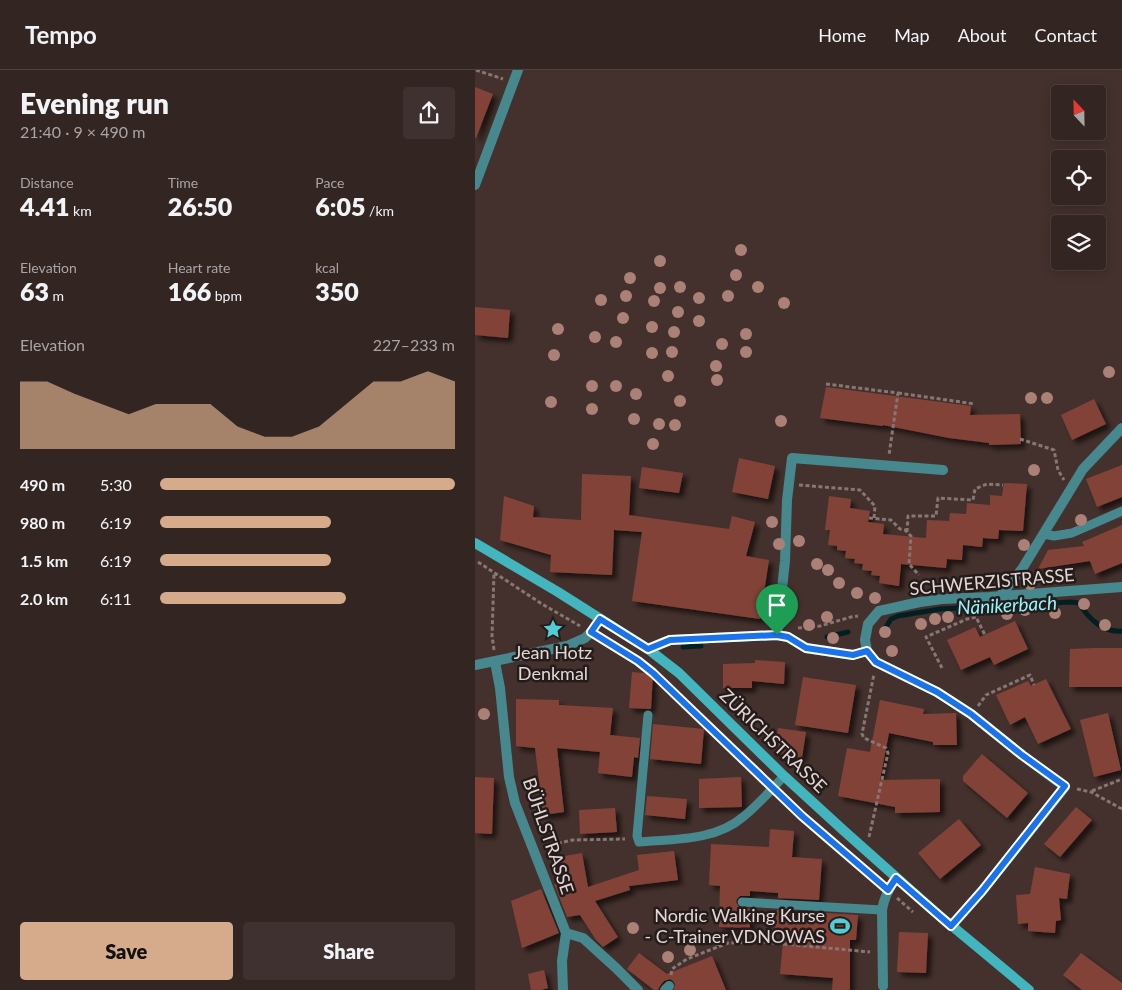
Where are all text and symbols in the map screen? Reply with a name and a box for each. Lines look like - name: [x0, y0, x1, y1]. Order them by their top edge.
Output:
- text: Tempo: [25, 20, 97, 49]
- text: Home: [818, 24, 866, 46]
- text: Map: [894, 24, 930, 46]
- text: About: [958, 24, 1007, 46]
- text: Contact: [1035, 24, 1097, 46]
- north arrow: [1051, 85, 1106, 140]
- map controls: [1051, 85, 1106, 270]
- text: Evening run: [20, 86, 169, 120]
- button: share: [403, 87, 455, 139]
- text: 21:40 · 9 × 490 m: [20, 122, 145, 141]
- button: locate: [1051, 150, 1106, 205]
- text: Distance: [20, 174, 74, 191]
- text: Time: [168, 174, 198, 191]
- text: Pace: [315, 174, 344, 191]
- text: 4.41: [20, 191, 69, 221]
- text: 26:50: [168, 191, 232, 221]
- text: 6:05: [315, 191, 365, 221]
- text: km: [69, 202, 92, 219]
- text: /km: [365, 202, 394, 219]
- button: layers: [1051, 215, 1106, 270]
- text: Elevation: [20, 259, 77, 276]
- text: Heart rate: [168, 259, 230, 276]
- text: kcal: [315, 259, 339, 276]
- text: 63: [20, 276, 49, 306]
- text: 166: [168, 276, 211, 306]
- text: 350: [315, 276, 359, 306]
- text: m: [49, 287, 64, 304]
- text: bpm: [211, 287, 242, 304]
- text: Elevation: [20, 335, 85, 354]
- text: 227–233 m: [373, 335, 455, 354]
- text: 490 m: [20, 475, 65, 494]
- text: 5:30: [100, 475, 132, 494]
- text: 980 m: [20, 513, 65, 532]
- text: 6:19: [100, 513, 132, 532]
- text: 1.5 km: [20, 551, 68, 570]
- text: 6:19: [100, 551, 132, 570]
- street label: SCHWERZISTRASSE: [909, 563, 1075, 599]
- pin: [756, 584, 798, 635]
- text: 2.0 km: [20, 589, 68, 608]
- text: 6:11: [100, 589, 132, 608]
- water label: Nänikerbach: [957, 590, 1057, 619]
- icon: arrive: [763, 591, 791, 619]
- place icon: Jean Hotz Denkmal: [542, 618, 564, 640]
- place label: Jean Hotz Denkmal: [514, 641, 592, 684]
- street label: ZÜRICHSTRASSE: [716, 684, 832, 797]
- street label: BÜHLSTRASSE: [519, 775, 579, 897]
- place label: Nordic Walking Kurse - C-Trainer VDNOWAS: [644, 904, 825, 947]
- sports icon: Nordic Walking Kurse - C-Trainer VDNOWAS: [829, 915, 851, 937]
- button: Save: [20, 922, 233, 980]
- button: Share: [243, 922, 455, 980]

